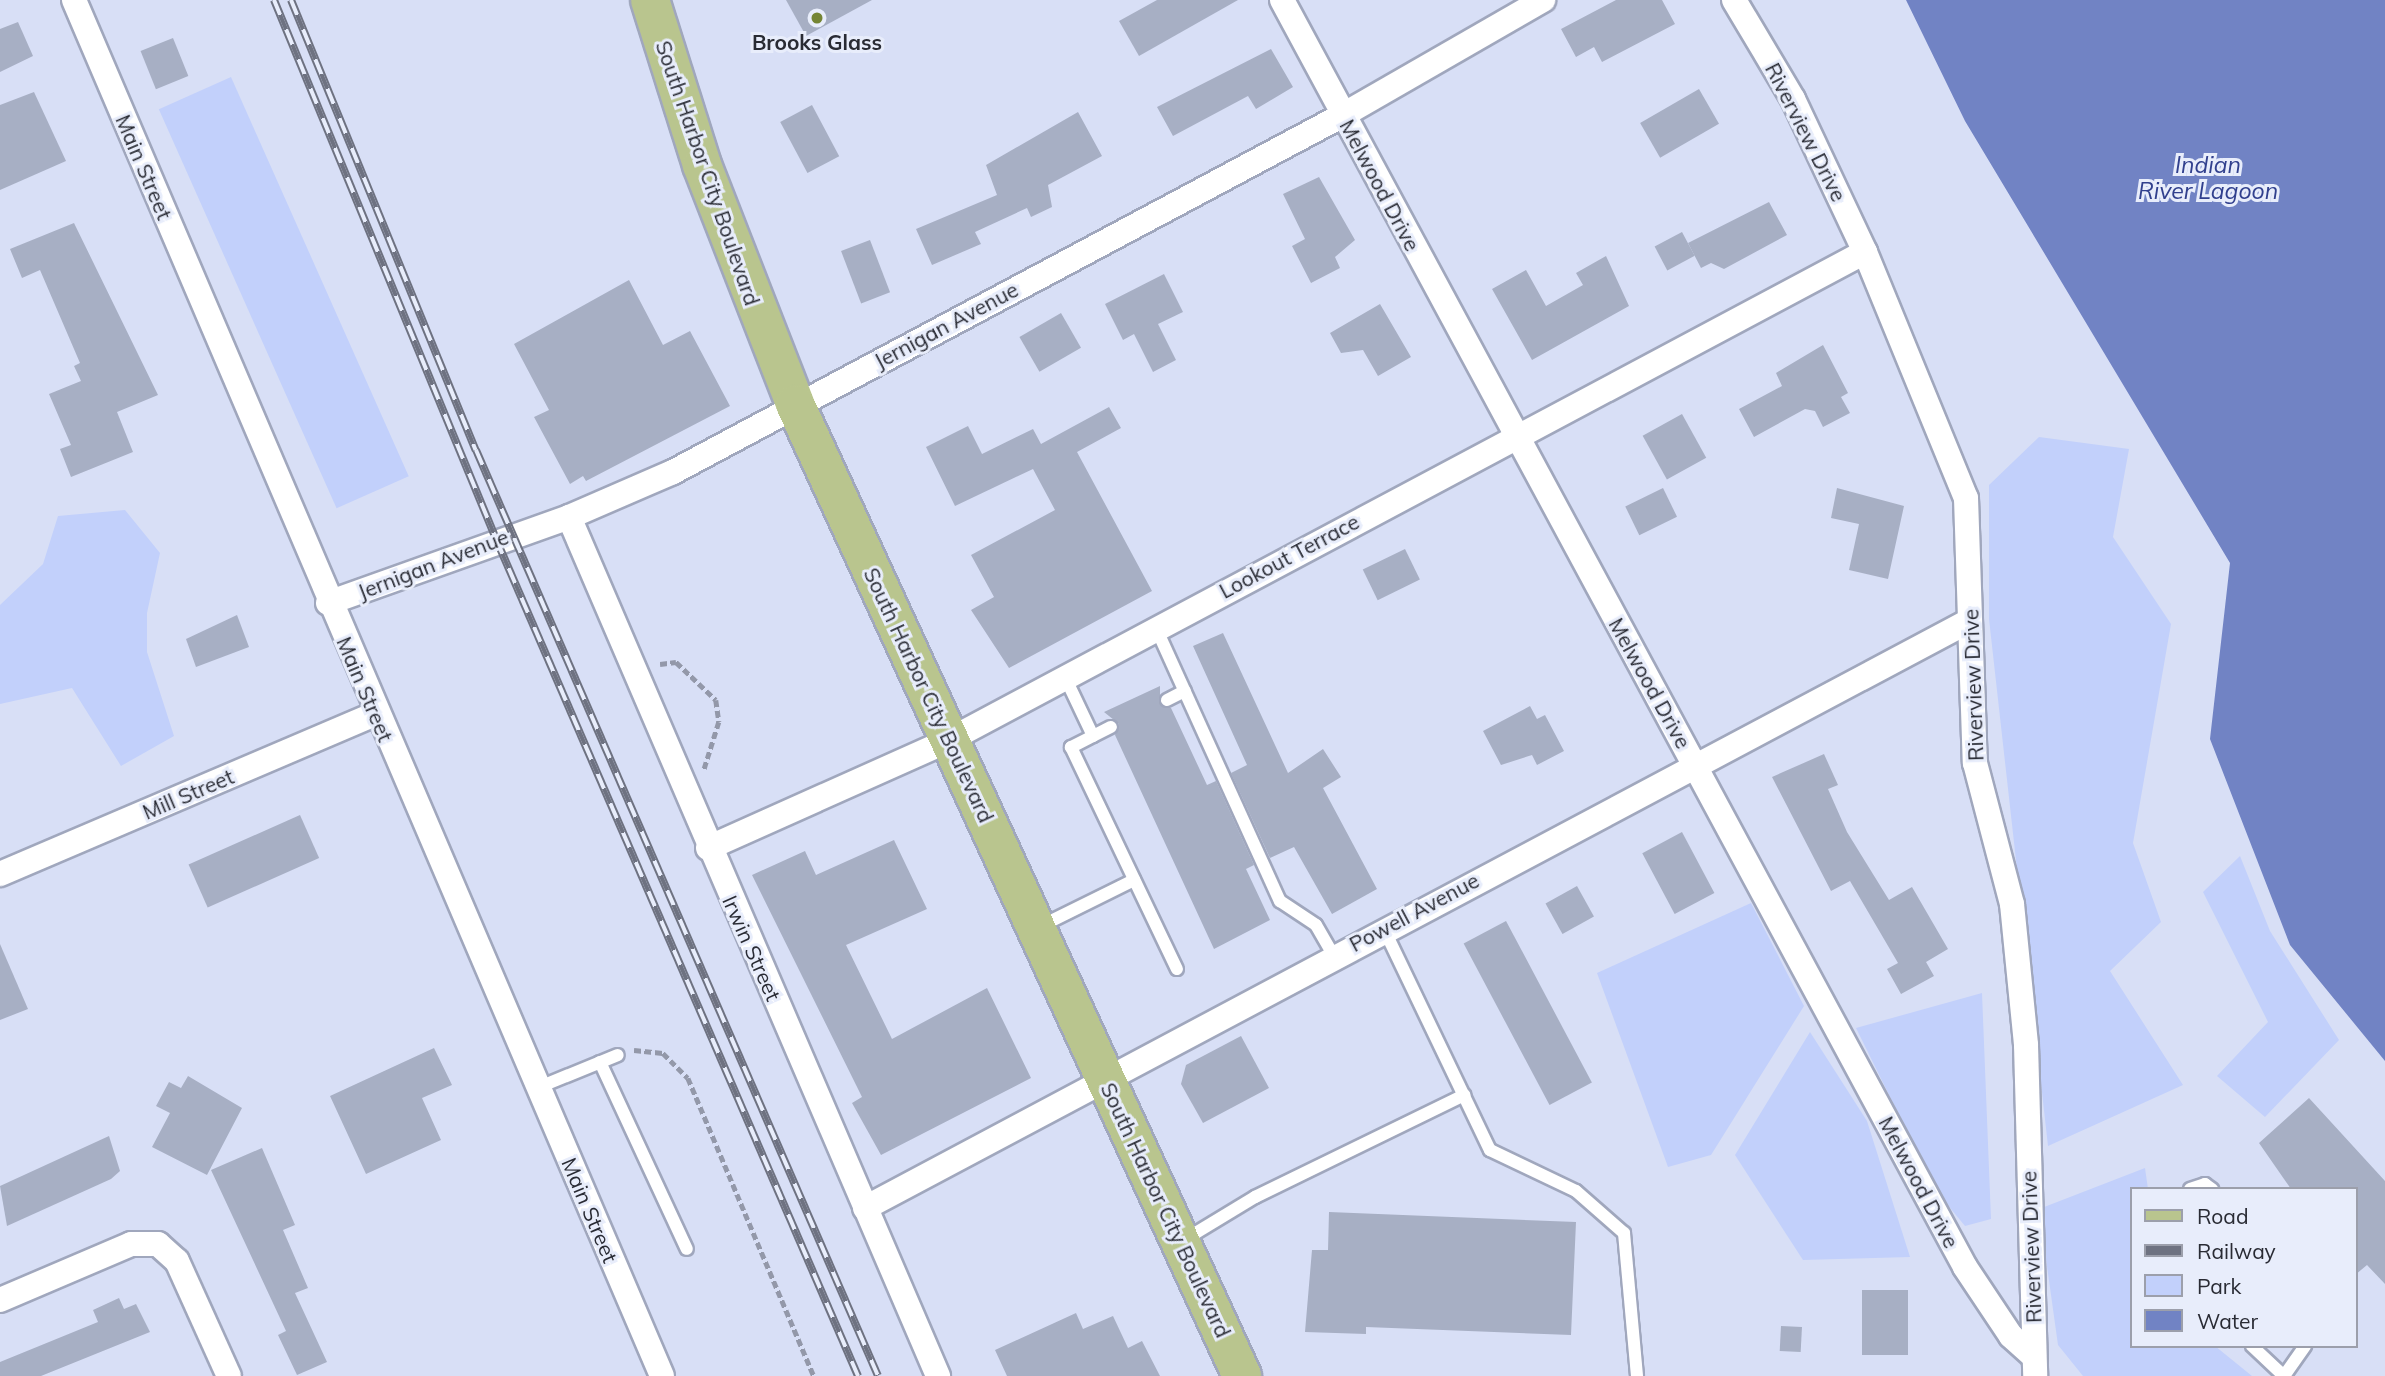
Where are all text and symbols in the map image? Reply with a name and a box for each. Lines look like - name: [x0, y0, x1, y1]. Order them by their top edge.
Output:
- marker: Brooks Glass: [809, 10, 825, 26]
- place label: Brooks Glass: [752, 29, 882, 55]
- street label: South Harbor City Boulevard: [651, 37, 765, 309]
- street label: Riverview Drive: [1760, 59, 1852, 205]
- street label: Main Street: [111, 111, 177, 223]
- street label: Melwood Drive: [1335, 115, 1425, 255]
- water label: Indian River Lagoon: [2138, 151, 2278, 205]
- street label: Jernigan Avenue: [870, 276, 1022, 374]
- street label: Lookout Terrace: [1215, 509, 1363, 603]
- street label: Jernigan Avenue: [354, 524, 512, 604]
- street label: South Harbor City Boulevard: [859, 564, 999, 826]
- street label: Riverview Drive: [1958, 609, 1988, 761]
- street label: Melwood Drive: [1604, 613, 1696, 753]
- street label: Main Street: [332, 633, 398, 745]
- street label: Mill Street: [139, 764, 237, 824]
- street label: Powell Avenue: [1345, 867, 1483, 957]
- street label: Irwin Street: [718, 891, 786, 1005]
- street label: South Harbor City Boulevard: [1096, 1079, 1236, 1341]
- street label: Melwood Drive: [1874, 1112, 1964, 1252]
- street label: Main Street: [557, 1154, 623, 1266]
- street label: Riverview Drive: [2016, 1171, 2046, 1323]
- legend: [2130, 1187, 2357, 1348]
- text: Road: [2197, 1203, 2248, 1229]
- text: Railway: [2197, 1238, 2276, 1264]
- text: Park: [2197, 1273, 2241, 1299]
- text: Water: [2197, 1308, 2258, 1334]

